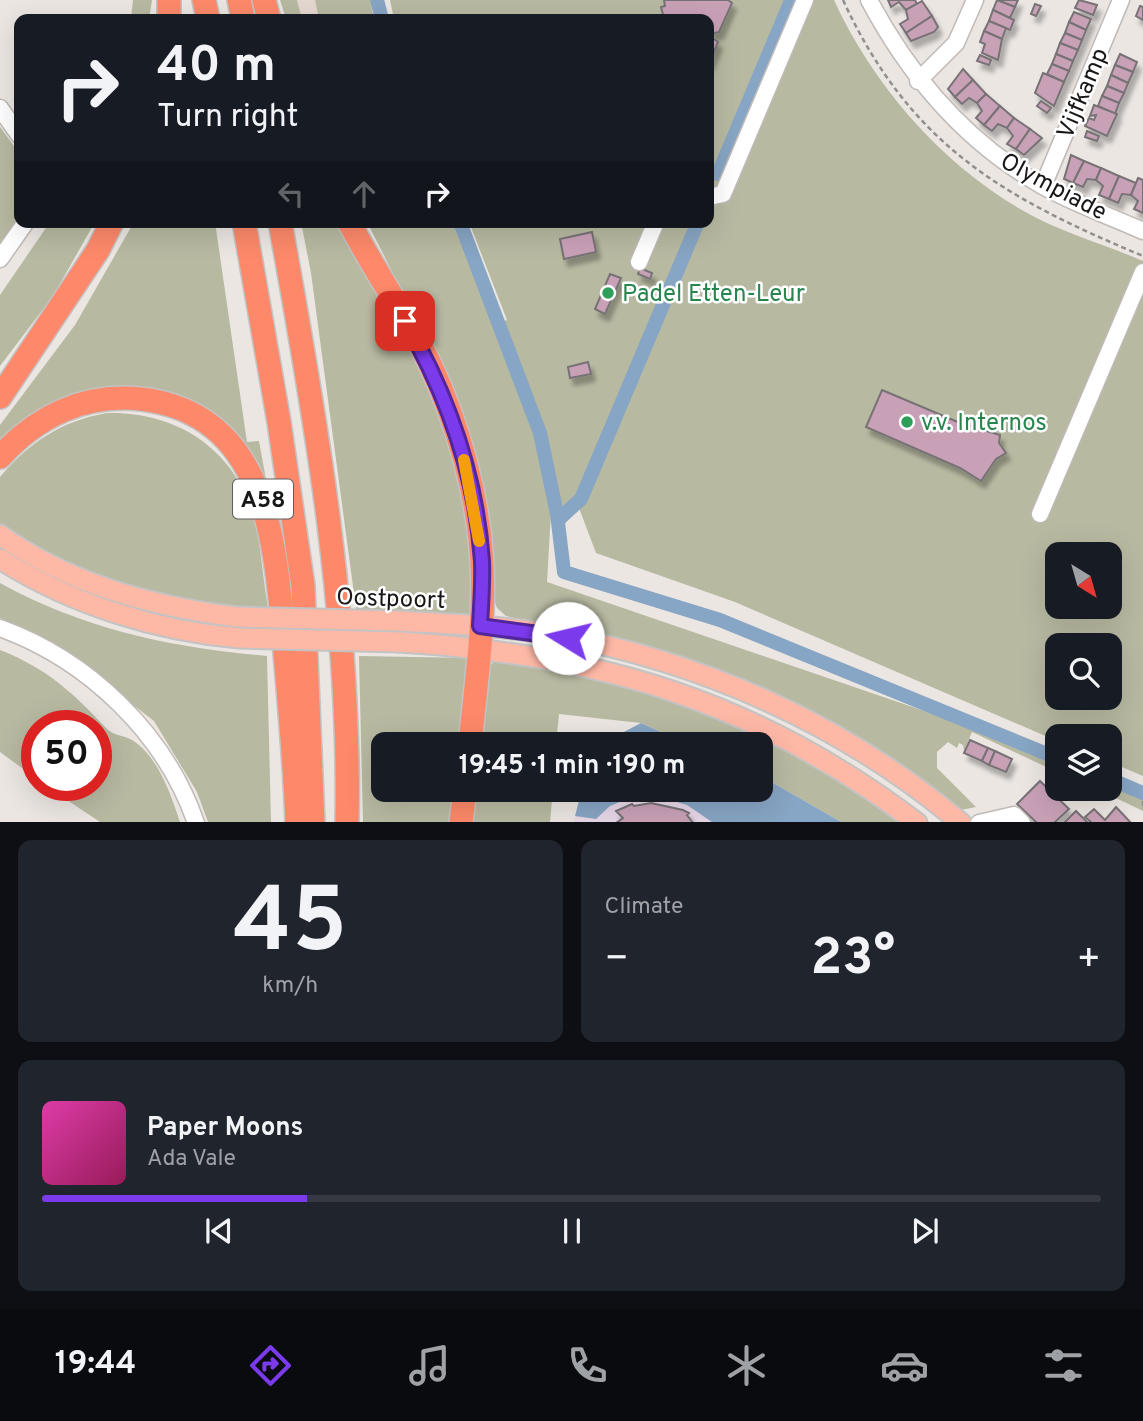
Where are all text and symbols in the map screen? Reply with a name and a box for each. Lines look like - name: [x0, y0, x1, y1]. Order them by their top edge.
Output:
- text: 40 m: [157, 37, 276, 99]
- icon: right: [42, 42, 133, 133]
- street label: Vijfkamp: [1051, 44, 1116, 144]
- text: Turn right: [157, 98, 299, 138]
- street label: Olympiade: [995, 147, 1112, 228]
- icon: left: [272, 175, 310, 213]
- icon: ahead: [345, 175, 383, 213]
- icon: right: [418, 175, 456, 213]
- place label: Padel Etten-Leur: [622, 280, 805, 310]
- marker: Padel Etten-Leur: [600, 285, 616, 301]
- pin: [375, 291, 435, 351]
- icon: arrive: [386, 302, 424, 340]
- place label: v.v. Internos: [921, 409, 1047, 439]
- marker: v.v. Internos: [899, 414, 915, 430]
- road number: A58: [233, 480, 293, 519]
- north arrow: [1045, 542, 1122, 620]
- map controls: [1045, 542, 1122, 801]
- street label: Oostpoort: [336, 583, 446, 617]
- position arrow: [531, 601, 605, 675]
- button: search: [1045, 633, 1122, 710]
- speed limit sign: 50: [21, 710, 112, 801]
- button: layers: [1045, 724, 1122, 801]
- text: 19:45 · 1 min · 190 m: [459, 750, 685, 783]
- text: 45: [233, 869, 347, 984]
- text: Climate: [605, 893, 683, 922]
- text: 23°: [810, 927, 895, 993]
- text: −: [605, 936, 629, 985]
- text: +: [1076, 936, 1101, 985]
- text: km/h: [262, 972, 318, 1001]
- text: Paper Moons: [147, 1112, 303, 1145]
- text: Ada Vale: [147, 1145, 236, 1174]
- icon: previous: [200, 1212, 238, 1250]
- icon: pause: [553, 1212, 591, 1250]
- icon: next: [906, 1212, 944, 1250]
- icon: directions: [246, 1341, 295, 1390]
- icon: music: [405, 1341, 454, 1390]
- icon: phone: [563, 1341, 612, 1390]
- icon: climate: [722, 1341, 771, 1390]
- icon: car: [880, 1341, 929, 1390]
- icon: filters: [1039, 1341, 1088, 1390]
- text: 19:44: [55, 1345, 136, 1385]

